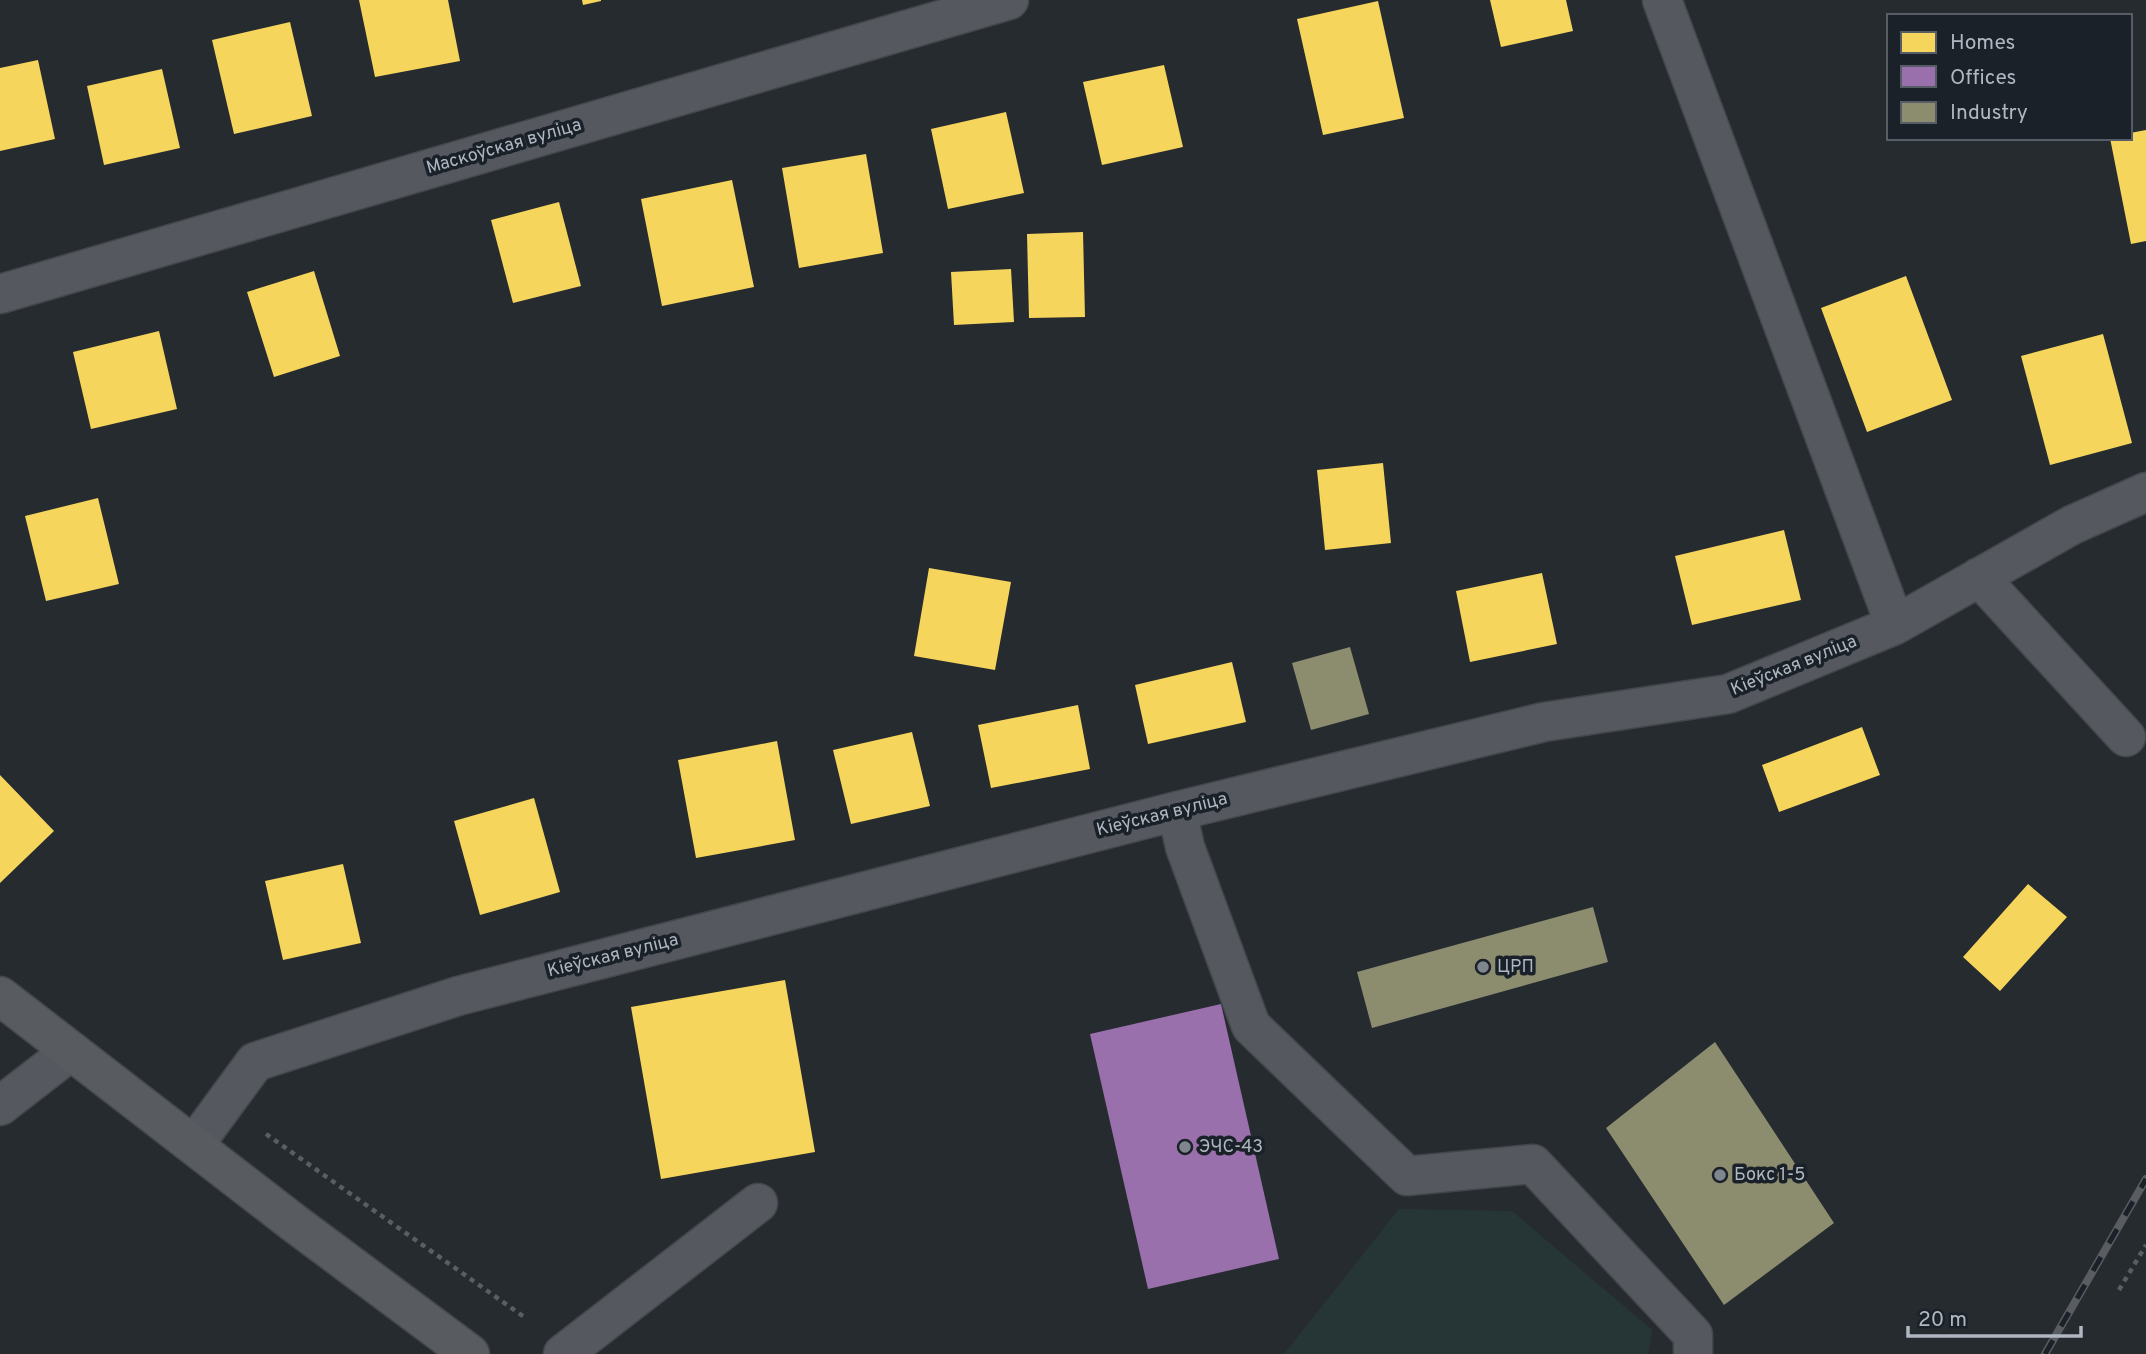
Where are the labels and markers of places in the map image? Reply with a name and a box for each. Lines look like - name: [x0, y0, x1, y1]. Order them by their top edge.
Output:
- place label: ЦРП: [1497, 956, 1534, 979]
- marker: ЦРП: [1475, 959, 1491, 975]
- place label: ЭЧС-43: [1199, 1136, 1263, 1159]
- marker: ЭЧС-43: [1177, 1139, 1193, 1155]
- place label: Бокс 1-5: [1734, 1164, 1805, 1187]
- marker: Бокс 1-5: [1712, 1167, 1728, 1183]

